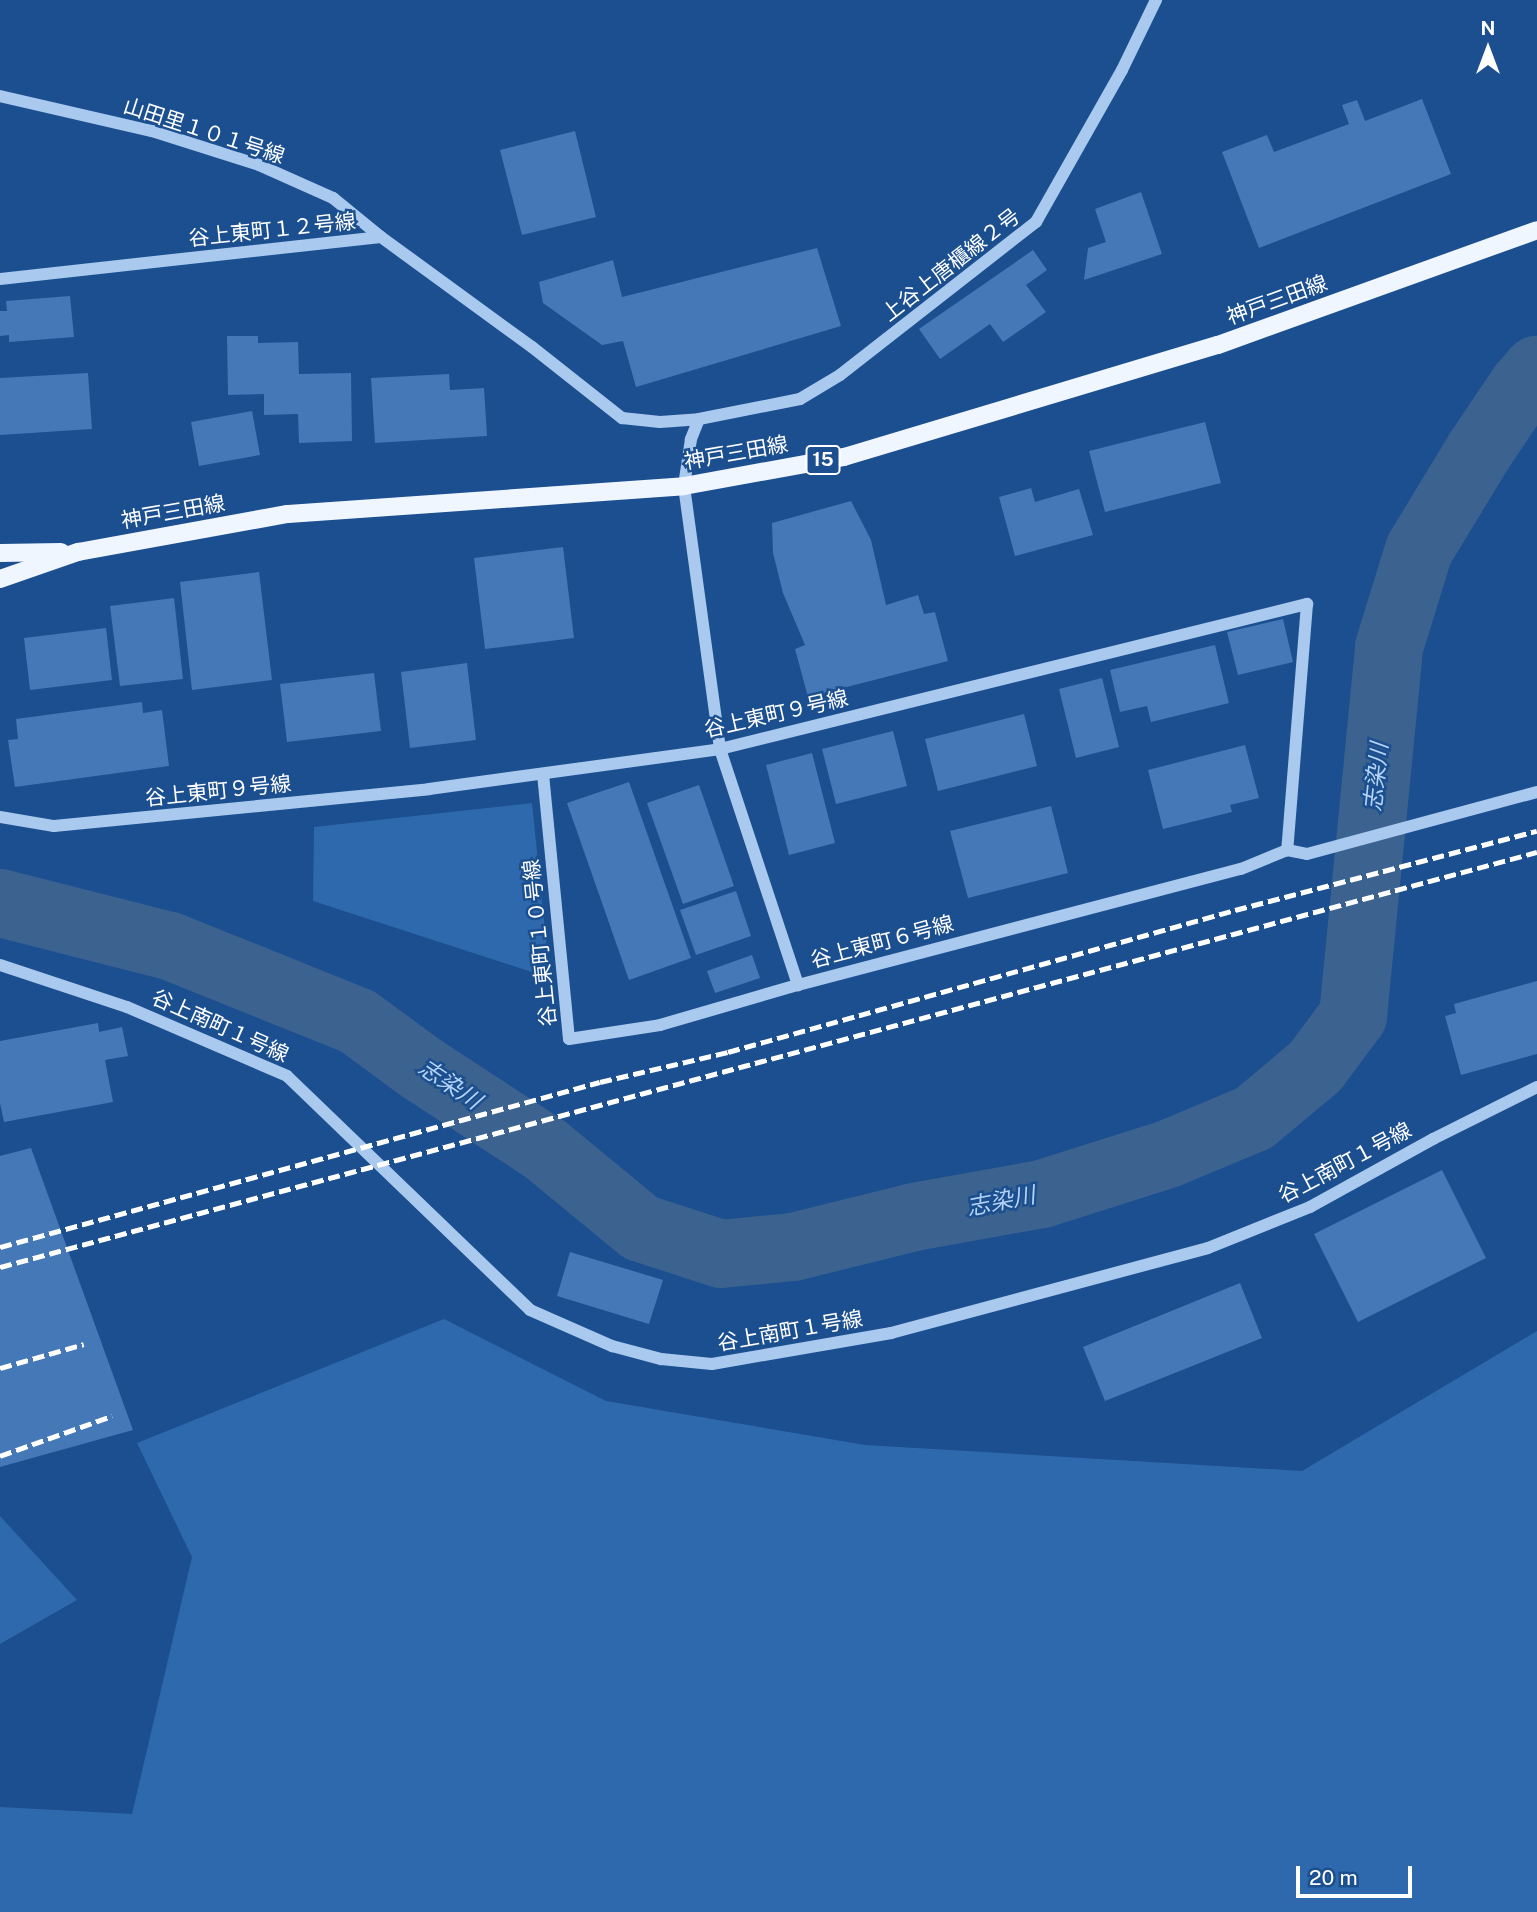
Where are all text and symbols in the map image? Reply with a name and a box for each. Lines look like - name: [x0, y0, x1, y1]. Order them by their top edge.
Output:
- north arrow: [1453, 14, 1523, 84]
- text: N: [1481, 17, 1495, 39]
- street label: 山田里１０１号線: [120, 93, 288, 169]
- street label: 上谷上唐櫃線２号: [877, 203, 1025, 327]
- street label: 谷上東町１２号線: [187, 209, 357, 251]
- street label: 神戸三田線: [1223, 270, 1331, 330]
- street label: 神戸三田線: [682, 431, 790, 475]
- road number: 15: [806, 444, 840, 475]
- street label: 神戸三田線: [119, 490, 227, 534]
- street label: 谷上東町９号線: [702, 685, 850, 743]
- water label: 志染川: [1359, 741, 1393, 813]
- street label: 谷上東町９号線: [144, 771, 292, 811]
- street label: 谷上東町１０号線: [519, 858, 561, 1028]
- street label: 谷上東町６号線: [808, 911, 956, 973]
- street label: 谷上南町１号線: [148, 985, 292, 1067]
- water label: 志染川: [414, 1053, 486, 1115]
- street label: 谷上南町１号線: [1274, 1117, 1416, 1209]
- water label: 志染川: [965, 1181, 1037, 1221]
- street label: 谷上南町１号線: [715, 1306, 865, 1356]
- scale bar: [1299, 1853, 1414, 1897]
- text: 20 m: [1309, 1865, 1358, 1890]

